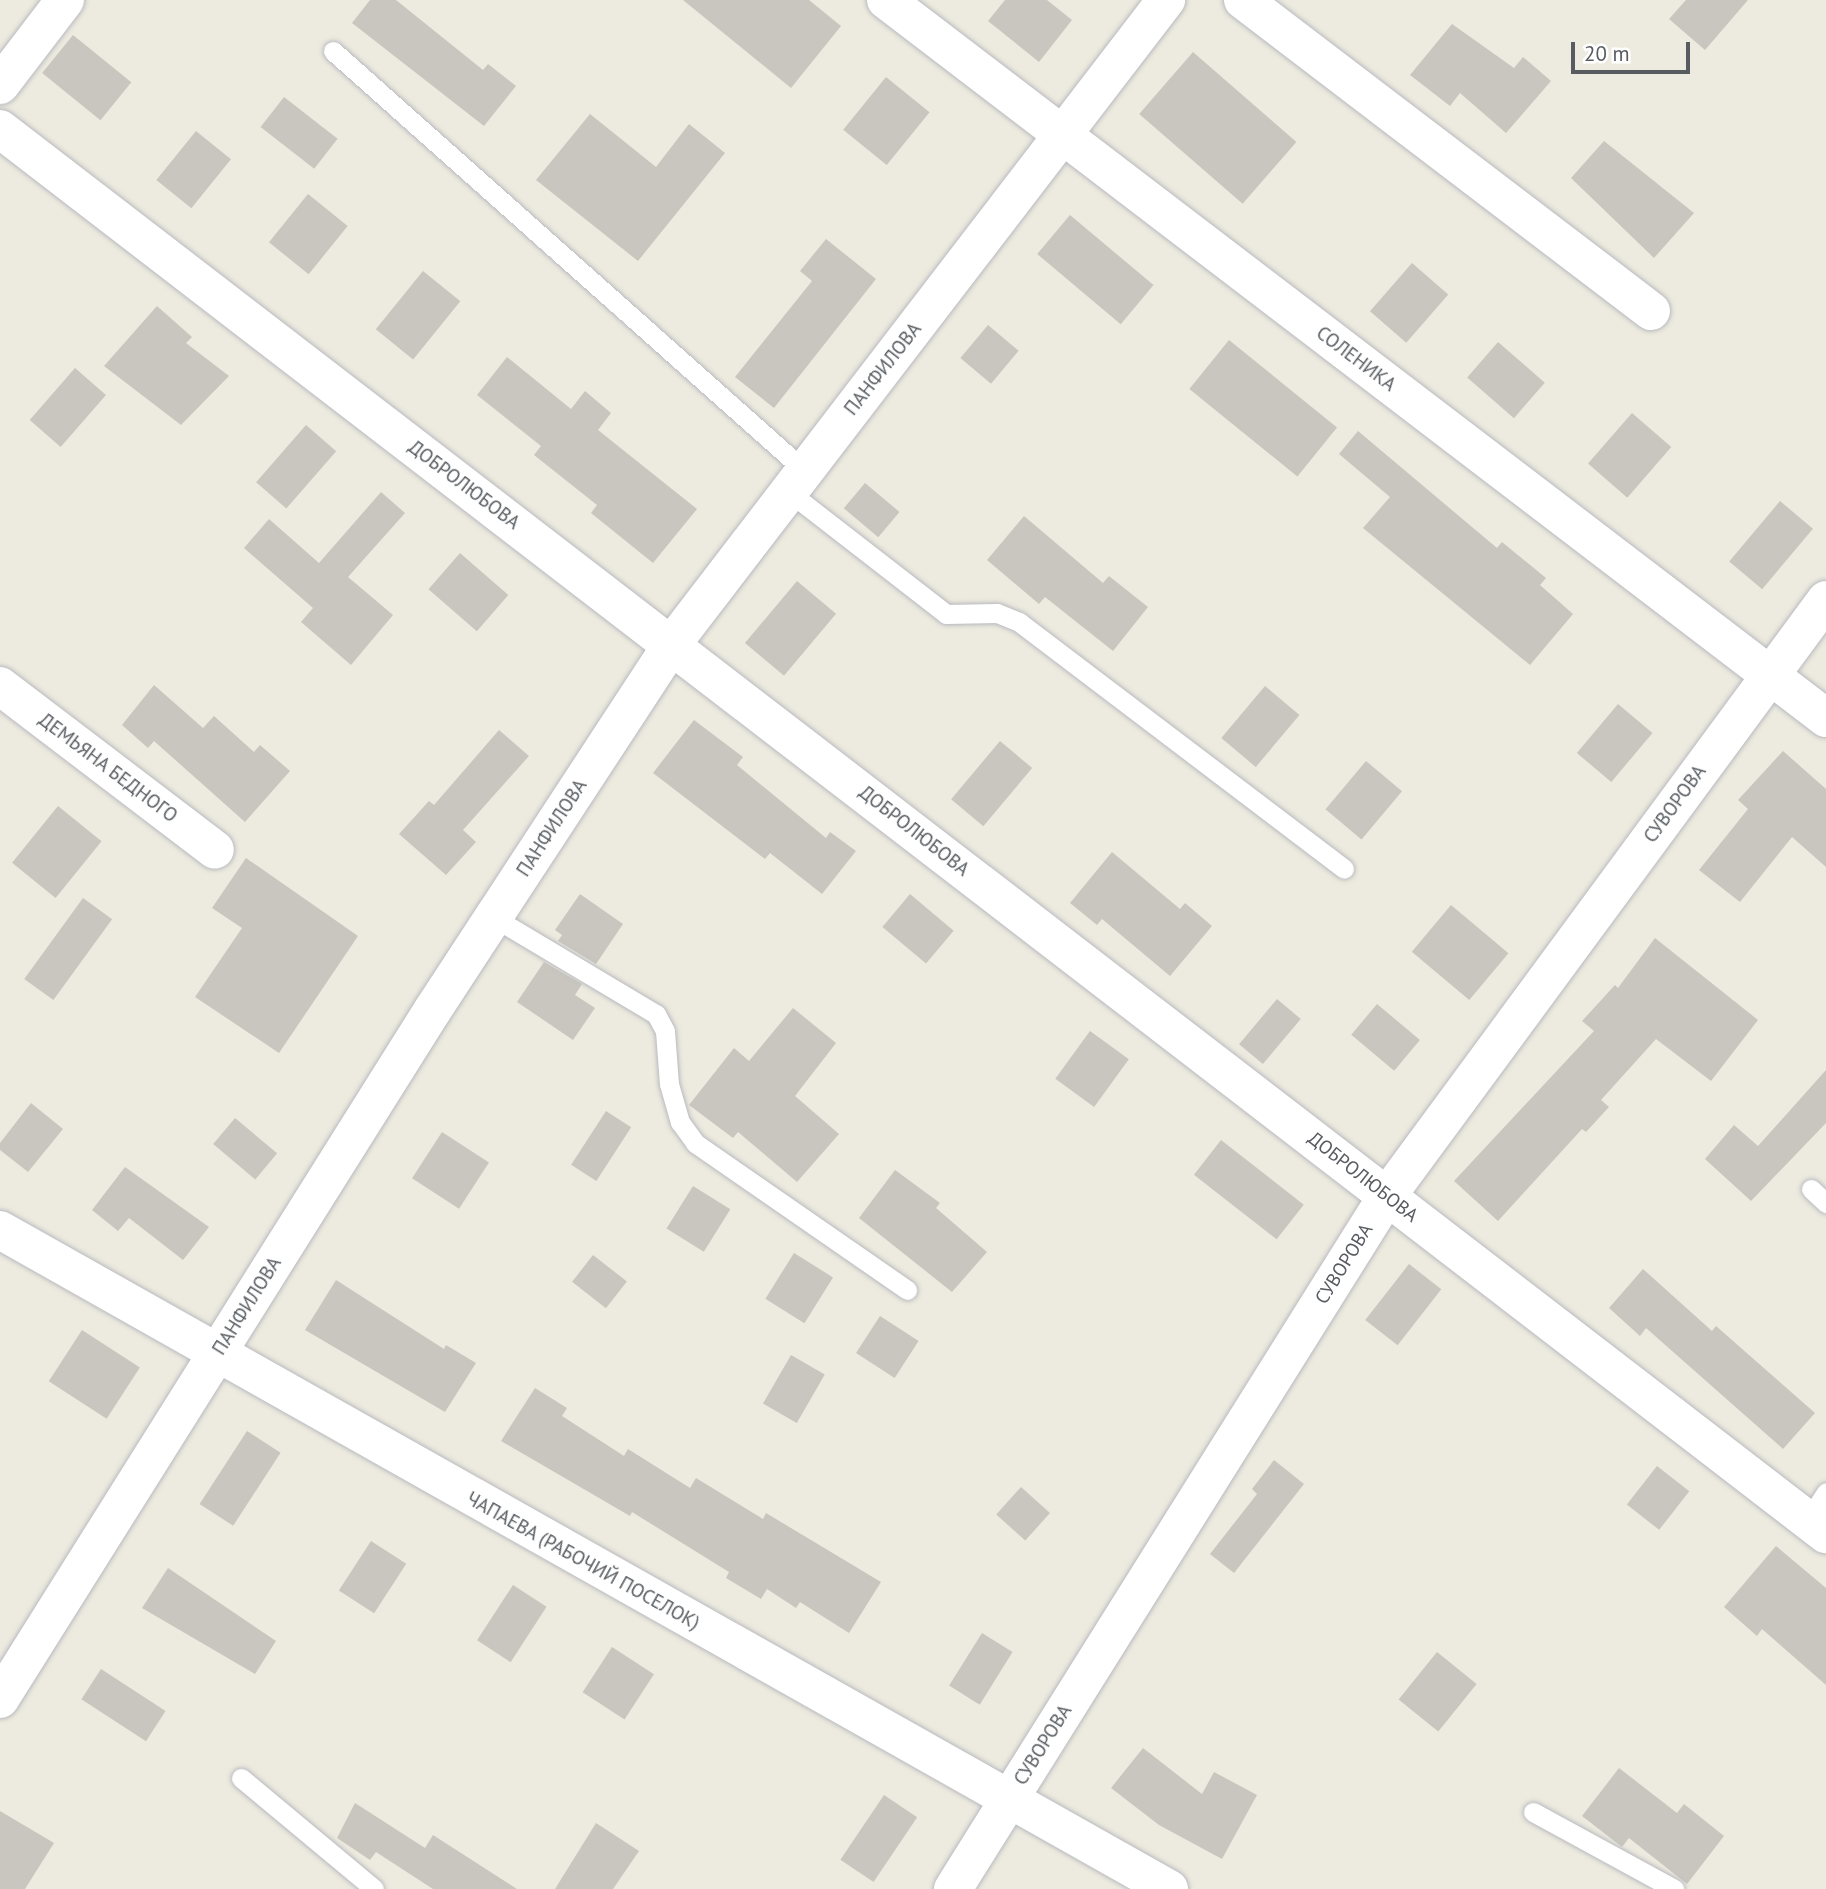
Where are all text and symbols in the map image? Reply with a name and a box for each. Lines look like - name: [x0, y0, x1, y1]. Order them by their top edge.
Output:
- scale bar: [1574, 28, 1693, 72]
- text: 20 m: [1584, 40, 1630, 67]
- street label: ПАНФИЛОВА: [840, 318, 926, 420]
- street label: СОЛЕНИКА: [1312, 322, 1400, 396]
- street label: ДОБРОЛЮБОВА: [404, 436, 524, 534]
- street label: ДЕМЬЯНА БЕДНОГО: [34, 708, 182, 828]
- street label: СУВОРОВА: [1639, 761, 1711, 847]
- street label: ПАНФИЛОВА: [512, 775, 592, 881]
- street label: ДОБРОЛЮБОВА: [854, 781, 974, 881]
- street label: ДОБРОЛЮБОВА: [1303, 1127, 1423, 1227]
- street label: СУВОРОВА: [1310, 1220, 1378, 1308]
- street label: ПАНФИЛОВА: [208, 1253, 286, 1359]
- street label: ЧАПАЕВА (РАБОЧИЙ ПОСЕЛОК): [462, 1487, 704, 1635]
- street label: СУВОРОВА: [1009, 1701, 1077, 1789]

